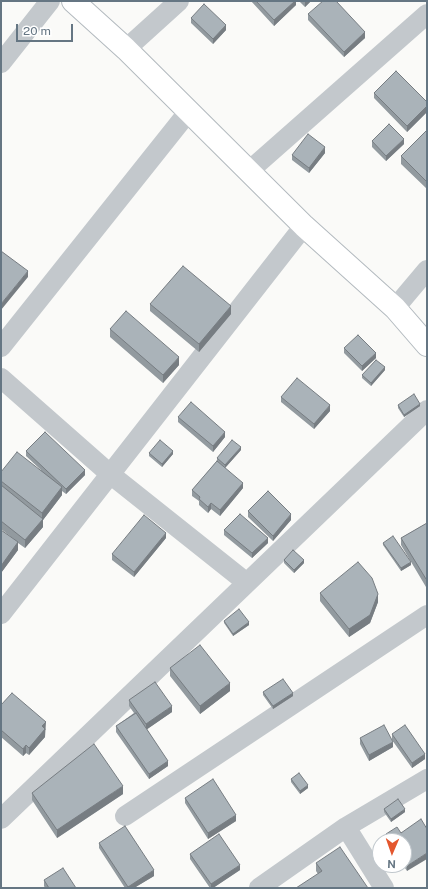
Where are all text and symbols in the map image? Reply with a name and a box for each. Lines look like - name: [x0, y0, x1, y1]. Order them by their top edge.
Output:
- scale bar: [18, 16, 75, 42]
- text: 20 m: [23, 24, 51, 38]
- north arrow: [372, 833, 412, 873]
- text: N: [387, 858, 396, 870]

